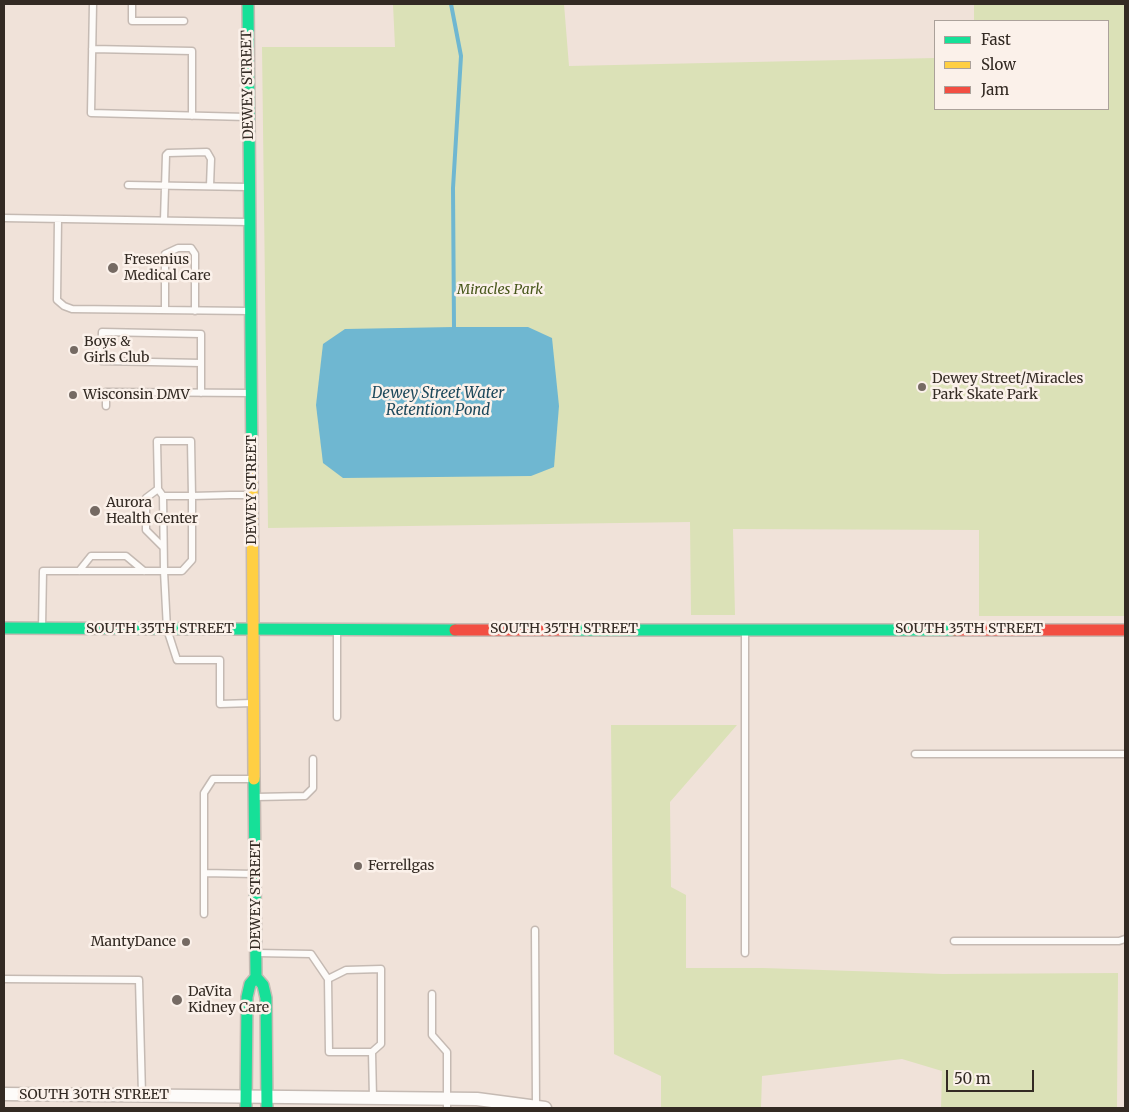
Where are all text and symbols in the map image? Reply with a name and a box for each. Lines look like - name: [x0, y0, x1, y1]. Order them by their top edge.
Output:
- legend: [934, 20, 1109, 110]
- street label: DEWEY STREET: [239, 30, 257, 140]
- text: Fast: [981, 30, 1011, 49]
- text: Slow: [981, 55, 1016, 74]
- text: Jam: [981, 80, 1009, 99]
- place label: Fresenius Medical Care: [124, 252, 211, 284]
- marker: Fresenius Medical Care: [106, 261, 120, 275]
- park label: Miracles Park: [457, 282, 543, 298]
- place label: Boys & Girls Club: [84, 334, 149, 367]
- marker: Boys & Girls Club: [68, 344, 80, 356]
- place label: Dewey Street/Miracles Park Skate Park: [932, 371, 1083, 404]
- marker: Dewey Street/Miracles Park Skate Park: [916, 381, 928, 393]
- water label: Dewey Street Water Retention Pond: [372, 385, 504, 420]
- place label: Wisconsin DMV: [83, 387, 190, 403]
- marker: Wisconsin DMV: [67, 389, 79, 401]
- street label: DEWEY STREET: [244, 435, 260, 545]
- place label: Aurora Health Center: [106, 495, 198, 528]
- marker: Aurora Health Center: [88, 504, 102, 518]
- street label: SOUTH 35TH STREET: [86, 621, 234, 637]
- street label: SOUTH 35TH STREET: [490, 621, 638, 637]
- street label: SOUTH 35TH STREET: [895, 621, 1043, 637]
- street label: DEWEY STREET: [248, 840, 264, 950]
- place label: Ferrellgas: [368, 858, 434, 874]
- marker: Ferrellgas: [352, 860, 364, 872]
- place label: MantyDance: [91, 934, 176, 950]
- marker: MantyDance: [180, 936, 192, 948]
- place label: DaVita Kidney Care: [188, 984, 269, 1016]
- marker: DaVita Kidney Care: [170, 993, 184, 1007]
- scale bar: [949, 1060, 1036, 1092]
- text: 50 m: [954, 1069, 991, 1088]
- street label: SOUTH 30TH STREET: [19, 1087, 169, 1103]

